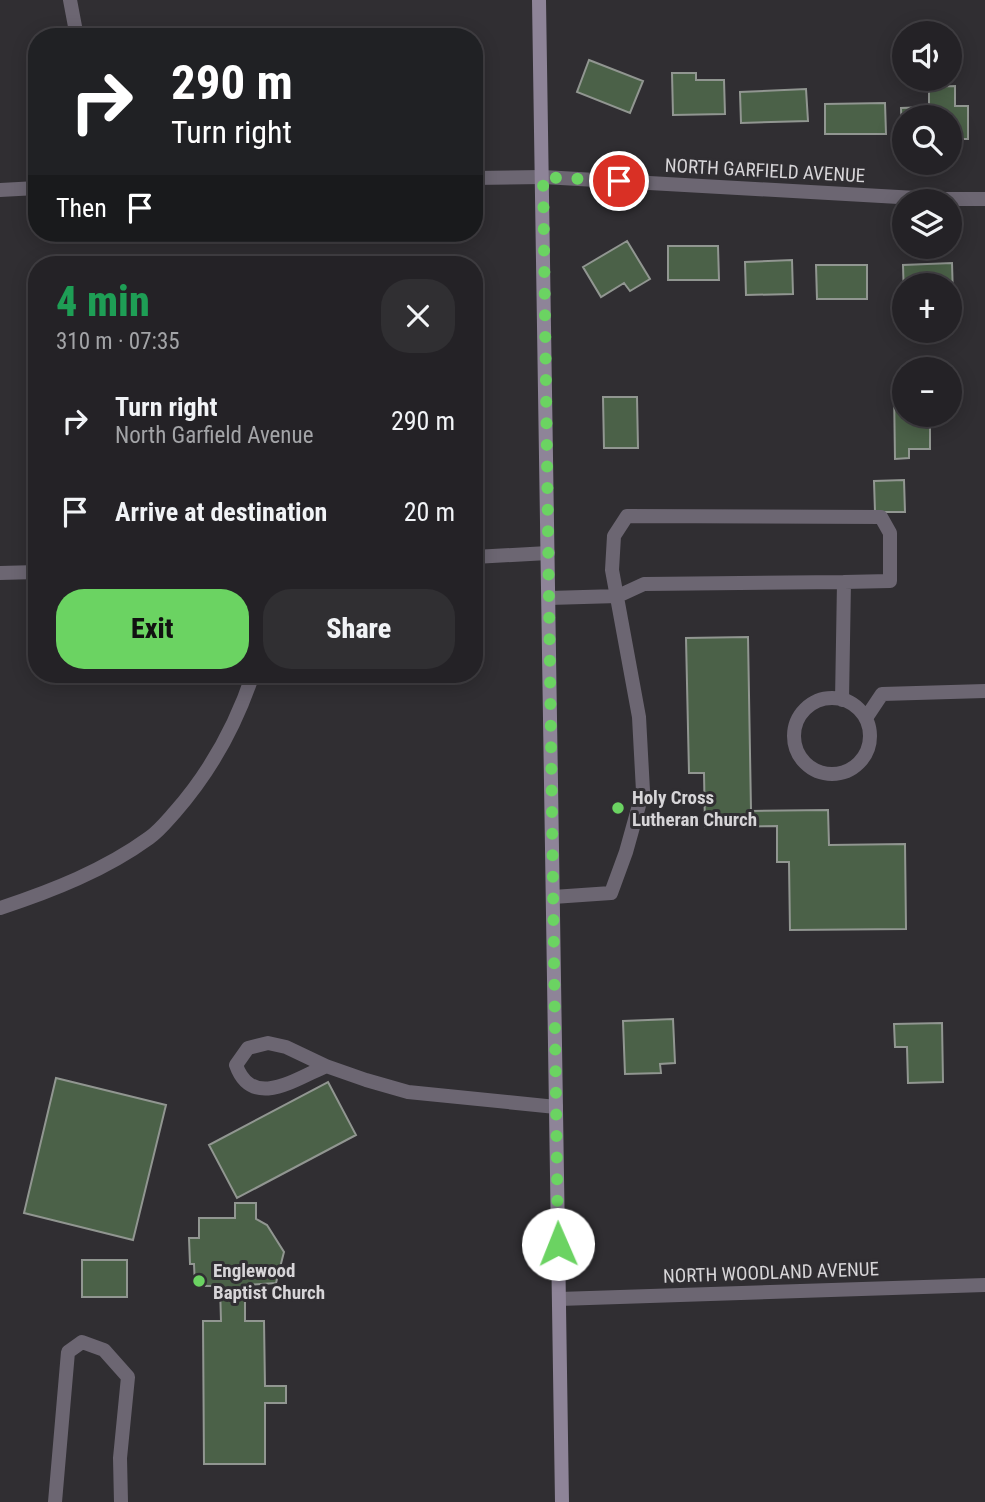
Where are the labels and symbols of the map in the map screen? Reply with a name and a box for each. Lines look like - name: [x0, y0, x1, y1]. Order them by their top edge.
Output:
- pin: [589, 151, 649, 211]
- street label: NORTH GARFIELD AVENUE: [664, 154, 866, 187]
- place label: Holy Cross Lutheran Church: [632, 786, 757, 831]
- marker: Holy Cross Lutheran Church: [610, 800, 626, 816]
- position arrow: [521, 1207, 595, 1281]
- street label: NORTH WOODLAND AVENUE: [663, 1257, 879, 1288]
- place label: Englewood Baptist Church: [213, 1259, 325, 1304]
- marker: Englewood Baptist Church: [191, 1273, 207, 1289]

